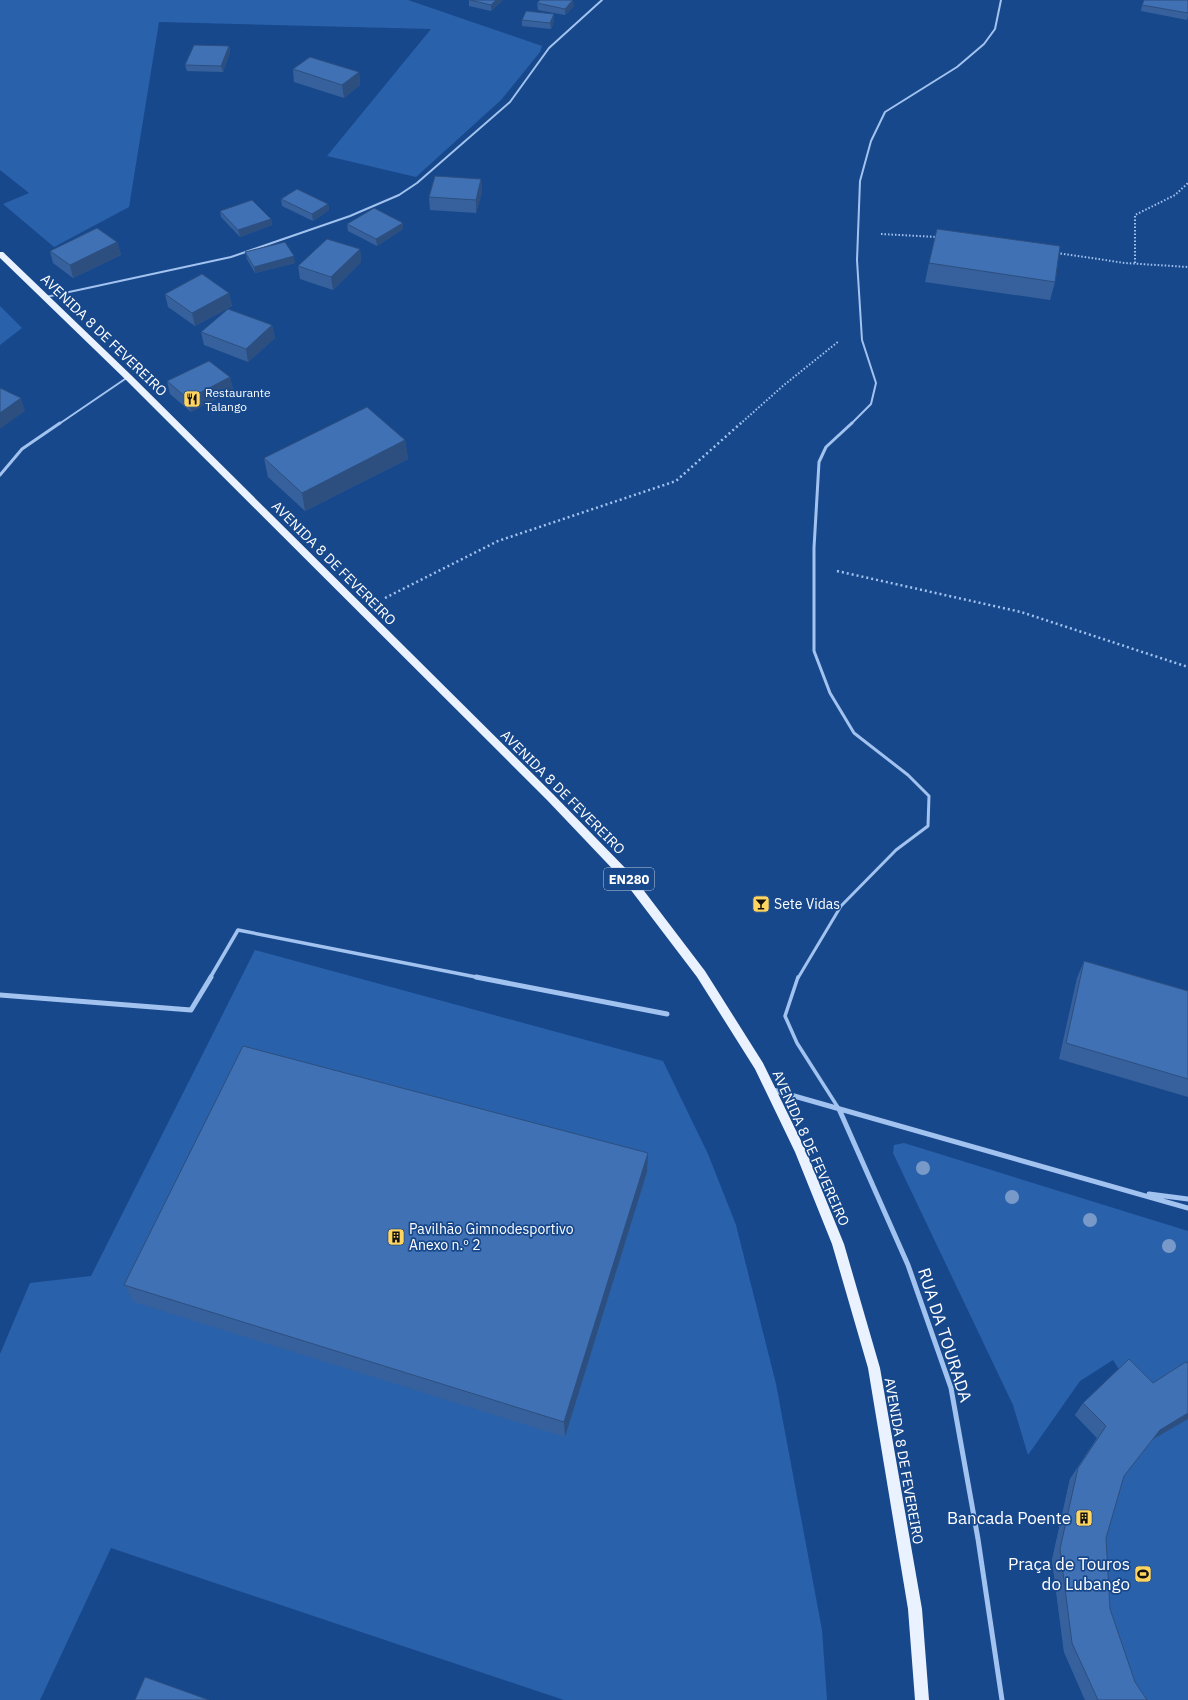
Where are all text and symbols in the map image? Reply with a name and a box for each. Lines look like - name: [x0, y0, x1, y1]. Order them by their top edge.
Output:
- street label: AVENIDA 8 DE FEVEREIRO: [37, 270, 171, 400]
- place label: Restaurante Talango: [205, 385, 271, 414]
- restaurant icon: Restaurante Talango: [182, 389, 202, 409]
- street label: AVENIDA 8 DE FEVEREIRO: [268, 497, 400, 629]
- street label: AVENIDA 8 DE FEVEREIRO: [497, 726, 629, 858]
- road number: EN280: [604, 868, 654, 890]
- bar icon: Sete Vidas: [751, 894, 771, 914]
- place label: Sete Vidas: [774, 895, 840, 913]
- street label: AVENIDA 8 DE FEVEREIRO: [768, 1067, 854, 1229]
- place label: Pavilhão Gimnodesportivo Anexo n.º 2: [409, 1220, 574, 1254]
- building icon: Pavilhão Gimnodesportivo Anexo n.º 2: [386, 1227, 406, 1247]
- street label: RUA DA TOURADA: [913, 1265, 977, 1405]
- street label: AVENIDA 8 DE FEVEREIRO: [880, 1376, 928, 1546]
- place label: Bancada Poente: [947, 1507, 1071, 1529]
- building icon: Bancada Poente: [1074, 1508, 1094, 1528]
- place label: Praça de Touros do Lubango: [1008, 1553, 1130, 1595]
- sports icon: Praça de Touros do Lubango: [1133, 1564, 1153, 1584]

